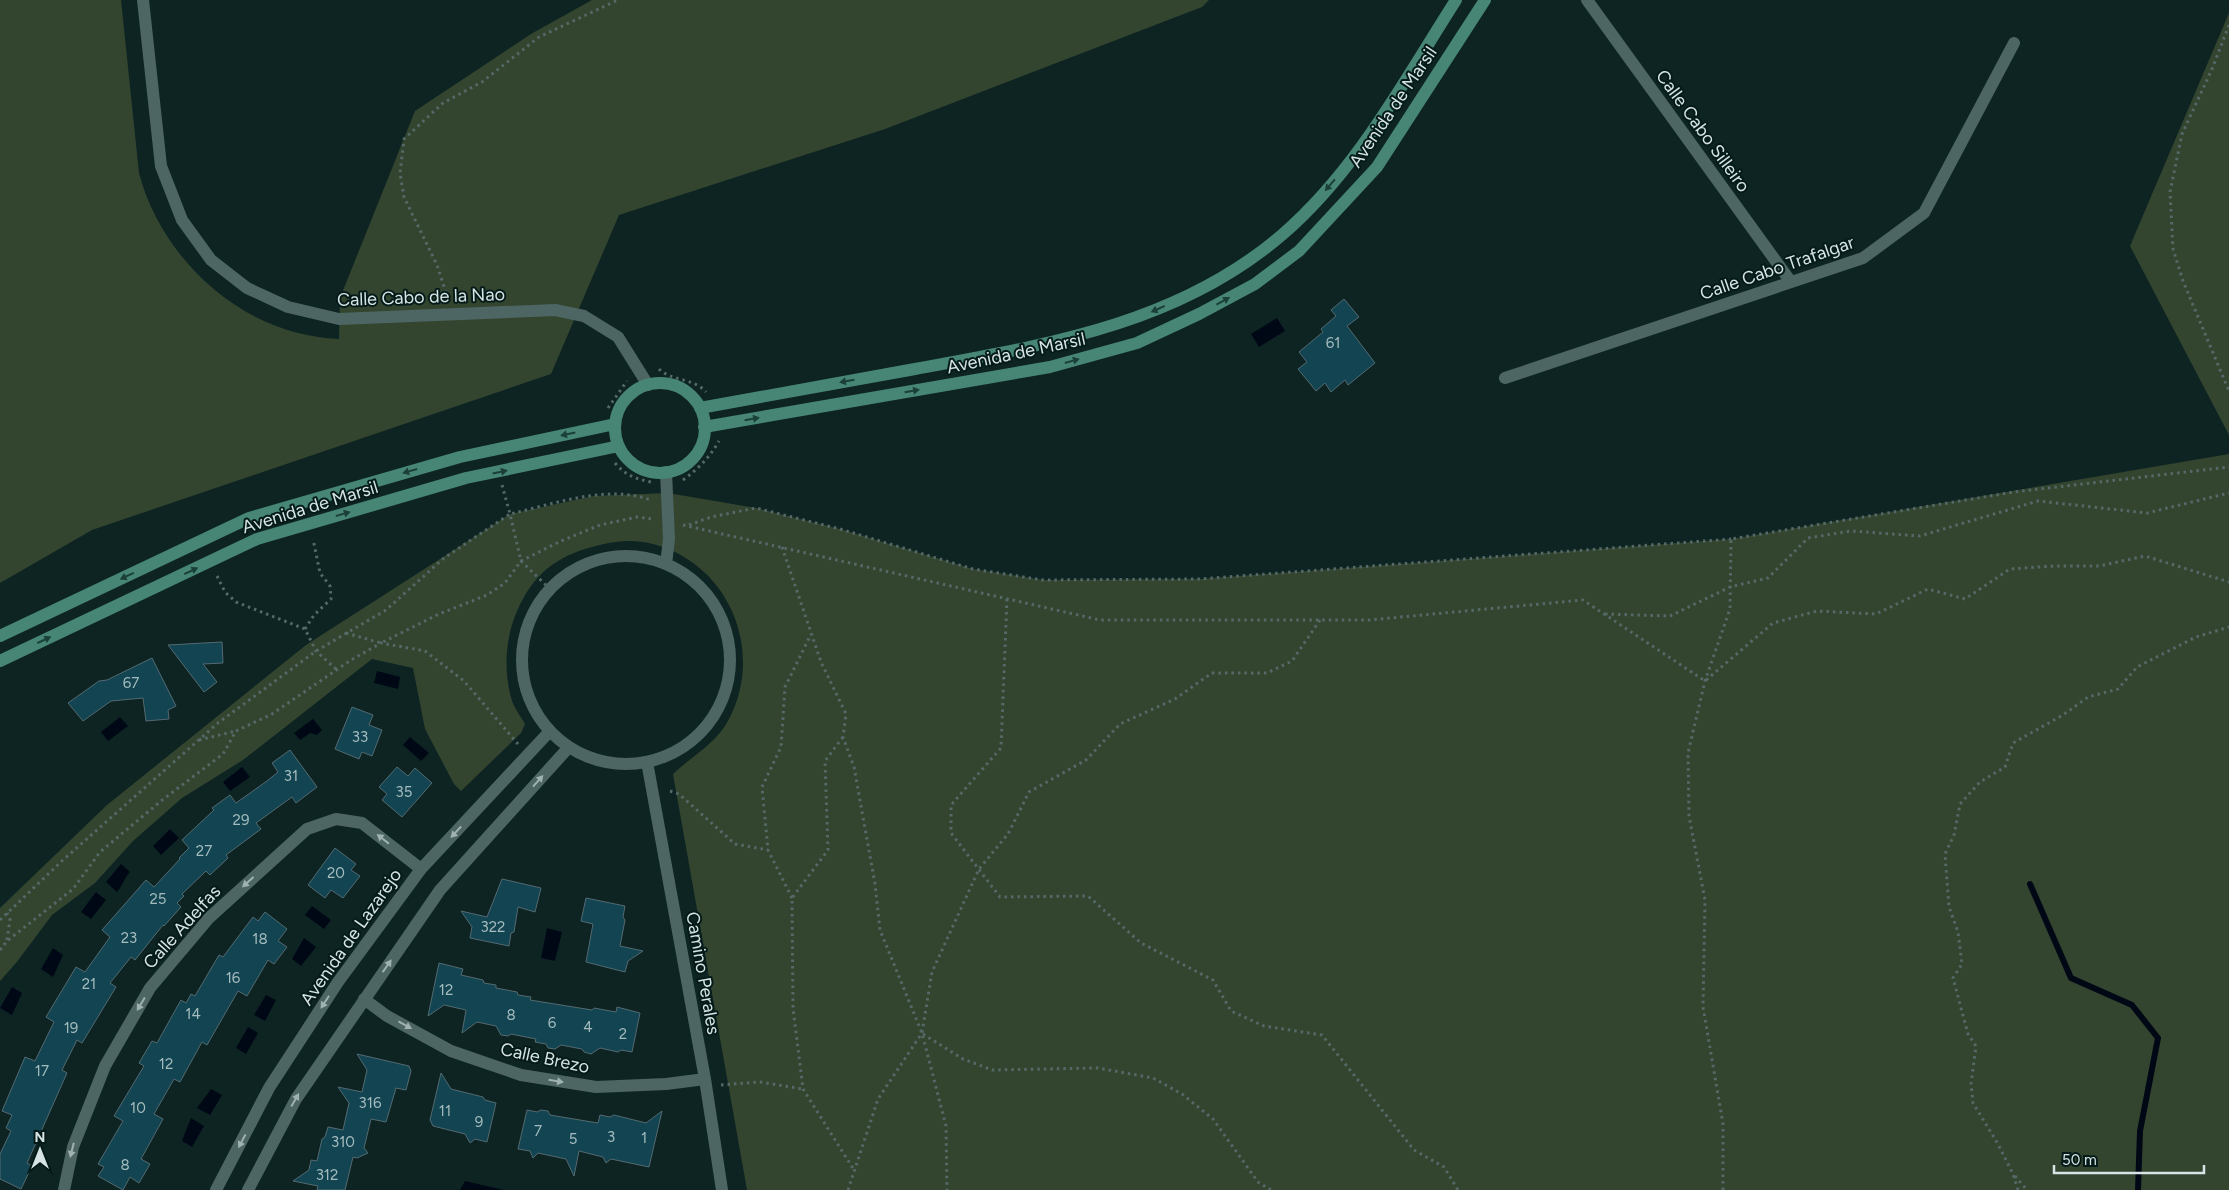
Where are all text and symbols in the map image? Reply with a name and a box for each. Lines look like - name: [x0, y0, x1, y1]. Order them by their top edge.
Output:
- street label: Avenida de Marsil: [1344, 42, 1442, 172]
- street label: Calle Cabo Silleiro: [1651, 66, 1755, 196]
- one-way arrow: [1325, 178, 1336, 191]
- street label: Calle Cabo Trafalgar: [1697, 231, 1857, 305]
- street label: Calle Cabo de la Nao: [337, 283, 505, 311]
- one-way arrow: [1216, 297, 1229, 306]
- one-way arrow: [1151, 305, 1165, 313]
- street label: Avenida de Marsil: [945, 328, 1087, 378]
- house number: 61: [1326, 334, 1340, 352]
- one-way arrow: [1064, 357, 1080, 365]
- one-way arrow: [839, 378, 855, 386]
- one-way arrow: [905, 387, 921, 395]
- one-way arrow: [745, 414, 761, 422]
- one-way arrow: [560, 430, 575, 438]
- one-way arrow: [402, 468, 417, 476]
- one-way arrow: [492, 468, 507, 476]
- street label: Avenida de Marsil: [239, 476, 381, 538]
- one-way arrow: [336, 510, 351, 518]
- one-way arrow: [184, 566, 198, 574]
- one-way arrow: [120, 572, 134, 580]
- one-way arrow: [37, 636, 51, 644]
- house number: 67: [123, 674, 139, 692]
- house number: 33: [352, 728, 368, 746]
- house number: 31: [284, 767, 298, 785]
- one-way arrow: [533, 774, 544, 787]
- house number: 35: [396, 783, 412, 801]
- house number: 29: [233, 811, 249, 829]
- one-way arrow: [450, 825, 462, 837]
- one-way arrow: [376, 834, 390, 844]
- house number: 27: [196, 842, 212, 860]
- street label: Avenida de Lazarejo: [296, 864, 406, 1010]
- house number: 20: [327, 864, 345, 882]
- one-way arrow: [242, 876, 254, 888]
- street label: Calle Adelfas: [139, 881, 225, 973]
- house number: 25: [149, 890, 167, 908]
- street label: Camino Perales: [681, 910, 725, 1036]
- house number: 322: [481, 918, 505, 936]
- house number: 23: [121, 929, 137, 947]
- house number: 18: [252, 930, 268, 948]
- one-way arrow: [382, 959, 392, 973]
- house number: 16: [226, 969, 241, 987]
- house number: 21: [82, 975, 96, 993]
- house number: 12: [439, 981, 453, 999]
- one-way arrow: [321, 995, 330, 1008]
- one-way arrow: [137, 997, 146, 1010]
- house number: 14: [185, 1005, 201, 1023]
- house number: 8: [506, 1006, 516, 1024]
- house number: 6: [548, 1014, 557, 1032]
- house number: 4: [583, 1018, 593, 1036]
- house number: 19: [64, 1019, 78, 1037]
- one-way arrow: [398, 1021, 412, 1030]
- house number: 2: [619, 1025, 627, 1043]
- street label: Calle Brezo: [498, 1038, 592, 1078]
- house number: 12: [159, 1055, 173, 1073]
- house number: 17: [35, 1062, 49, 1080]
- one-way arrow: [549, 1077, 565, 1085]
- one-way arrow: [291, 1094, 300, 1107]
- house number: 316: [359, 1094, 382, 1112]
- house number: 10: [130, 1099, 146, 1117]
- house number: 11: [439, 1102, 451, 1120]
- house number: 9: [475, 1113, 483, 1131]
- house number: 7: [534, 1122, 542, 1140]
- north arrow: [15, 1125, 65, 1175]
- house number: 3: [607, 1128, 615, 1146]
- text: N: [35, 1129, 45, 1146]
- house number: 1: [641, 1129, 647, 1147]
- house number: 5: [569, 1130, 577, 1148]
- house number: 310: [331, 1133, 355, 1151]
- one-way arrow: [238, 1134, 246, 1148]
- scale bar: [2054, 1142, 2204, 1174]
- one-way arrow: [68, 1143, 76, 1158]
- text: 50 m: [2062, 1151, 2097, 1169]
- house number: 8: [120, 1156, 130, 1174]
- house number: 312: [316, 1166, 338, 1184]

